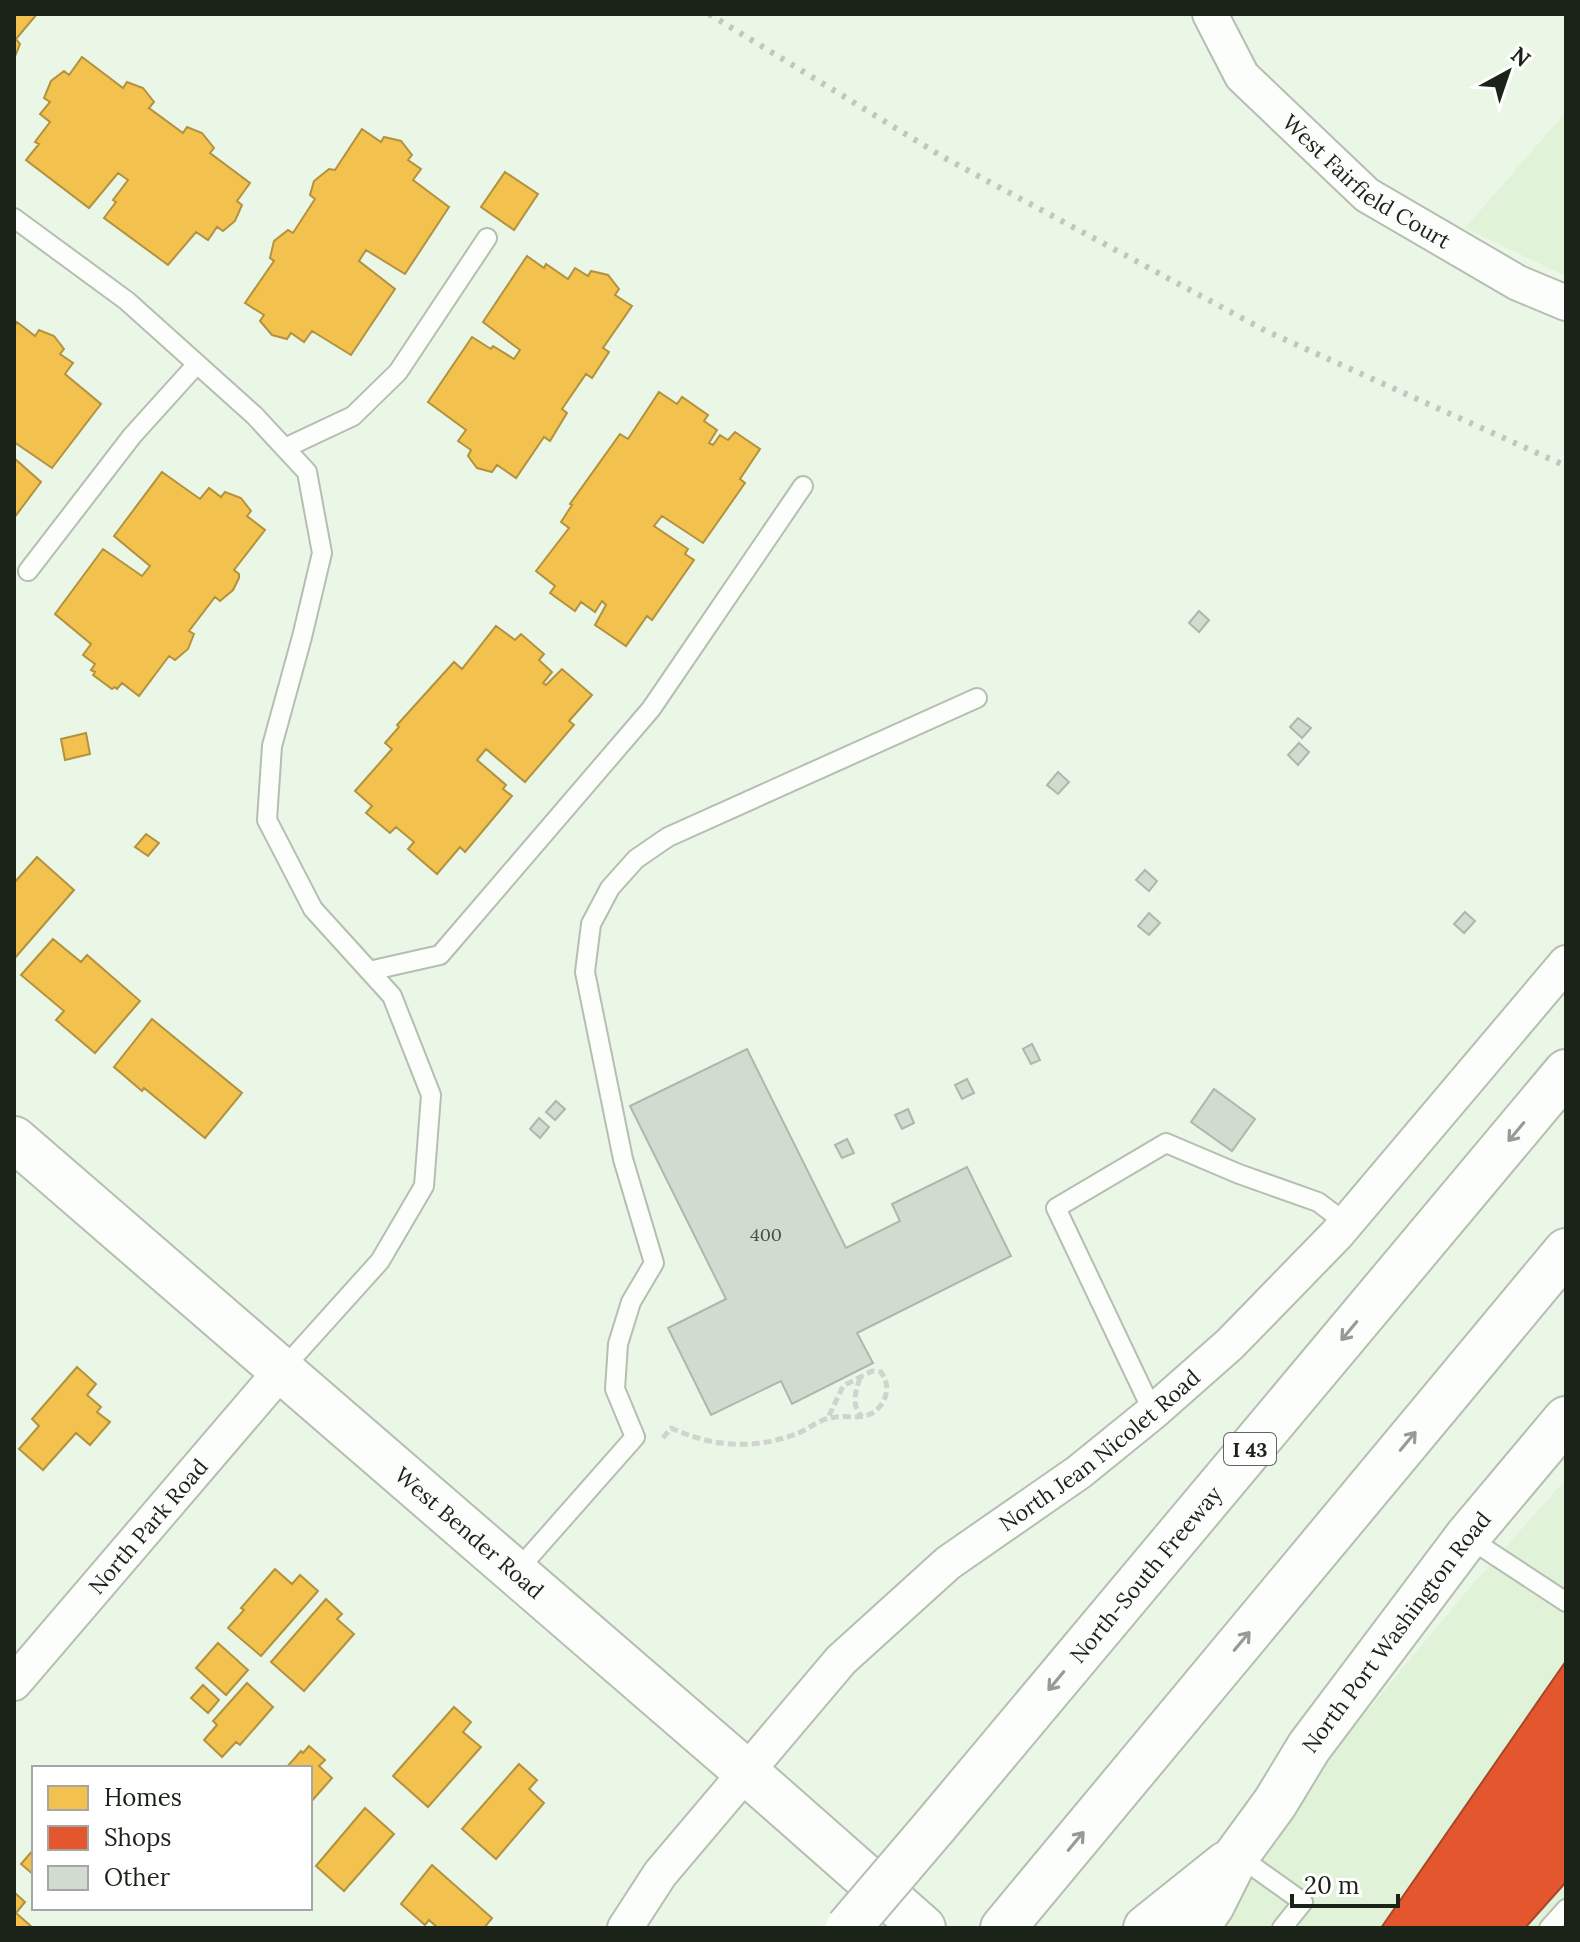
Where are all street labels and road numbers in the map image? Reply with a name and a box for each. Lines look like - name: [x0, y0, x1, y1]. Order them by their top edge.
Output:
- street label: West Fairfield Court: [1277, 108, 1456, 255]
- street label: North Jean Nicolet Road: [994, 1363, 1206, 1537]
- road number: I 43: [1224, 1433, 1276, 1465]
- street label: North Park Road: [82, 1453, 214, 1600]
- street label: West Bender Road: [389, 1461, 550, 1605]
- street label: North-South Freeway: [1063, 1480, 1228, 1669]
- street label: North Port Washington Road: [1296, 1506, 1497, 1758]

